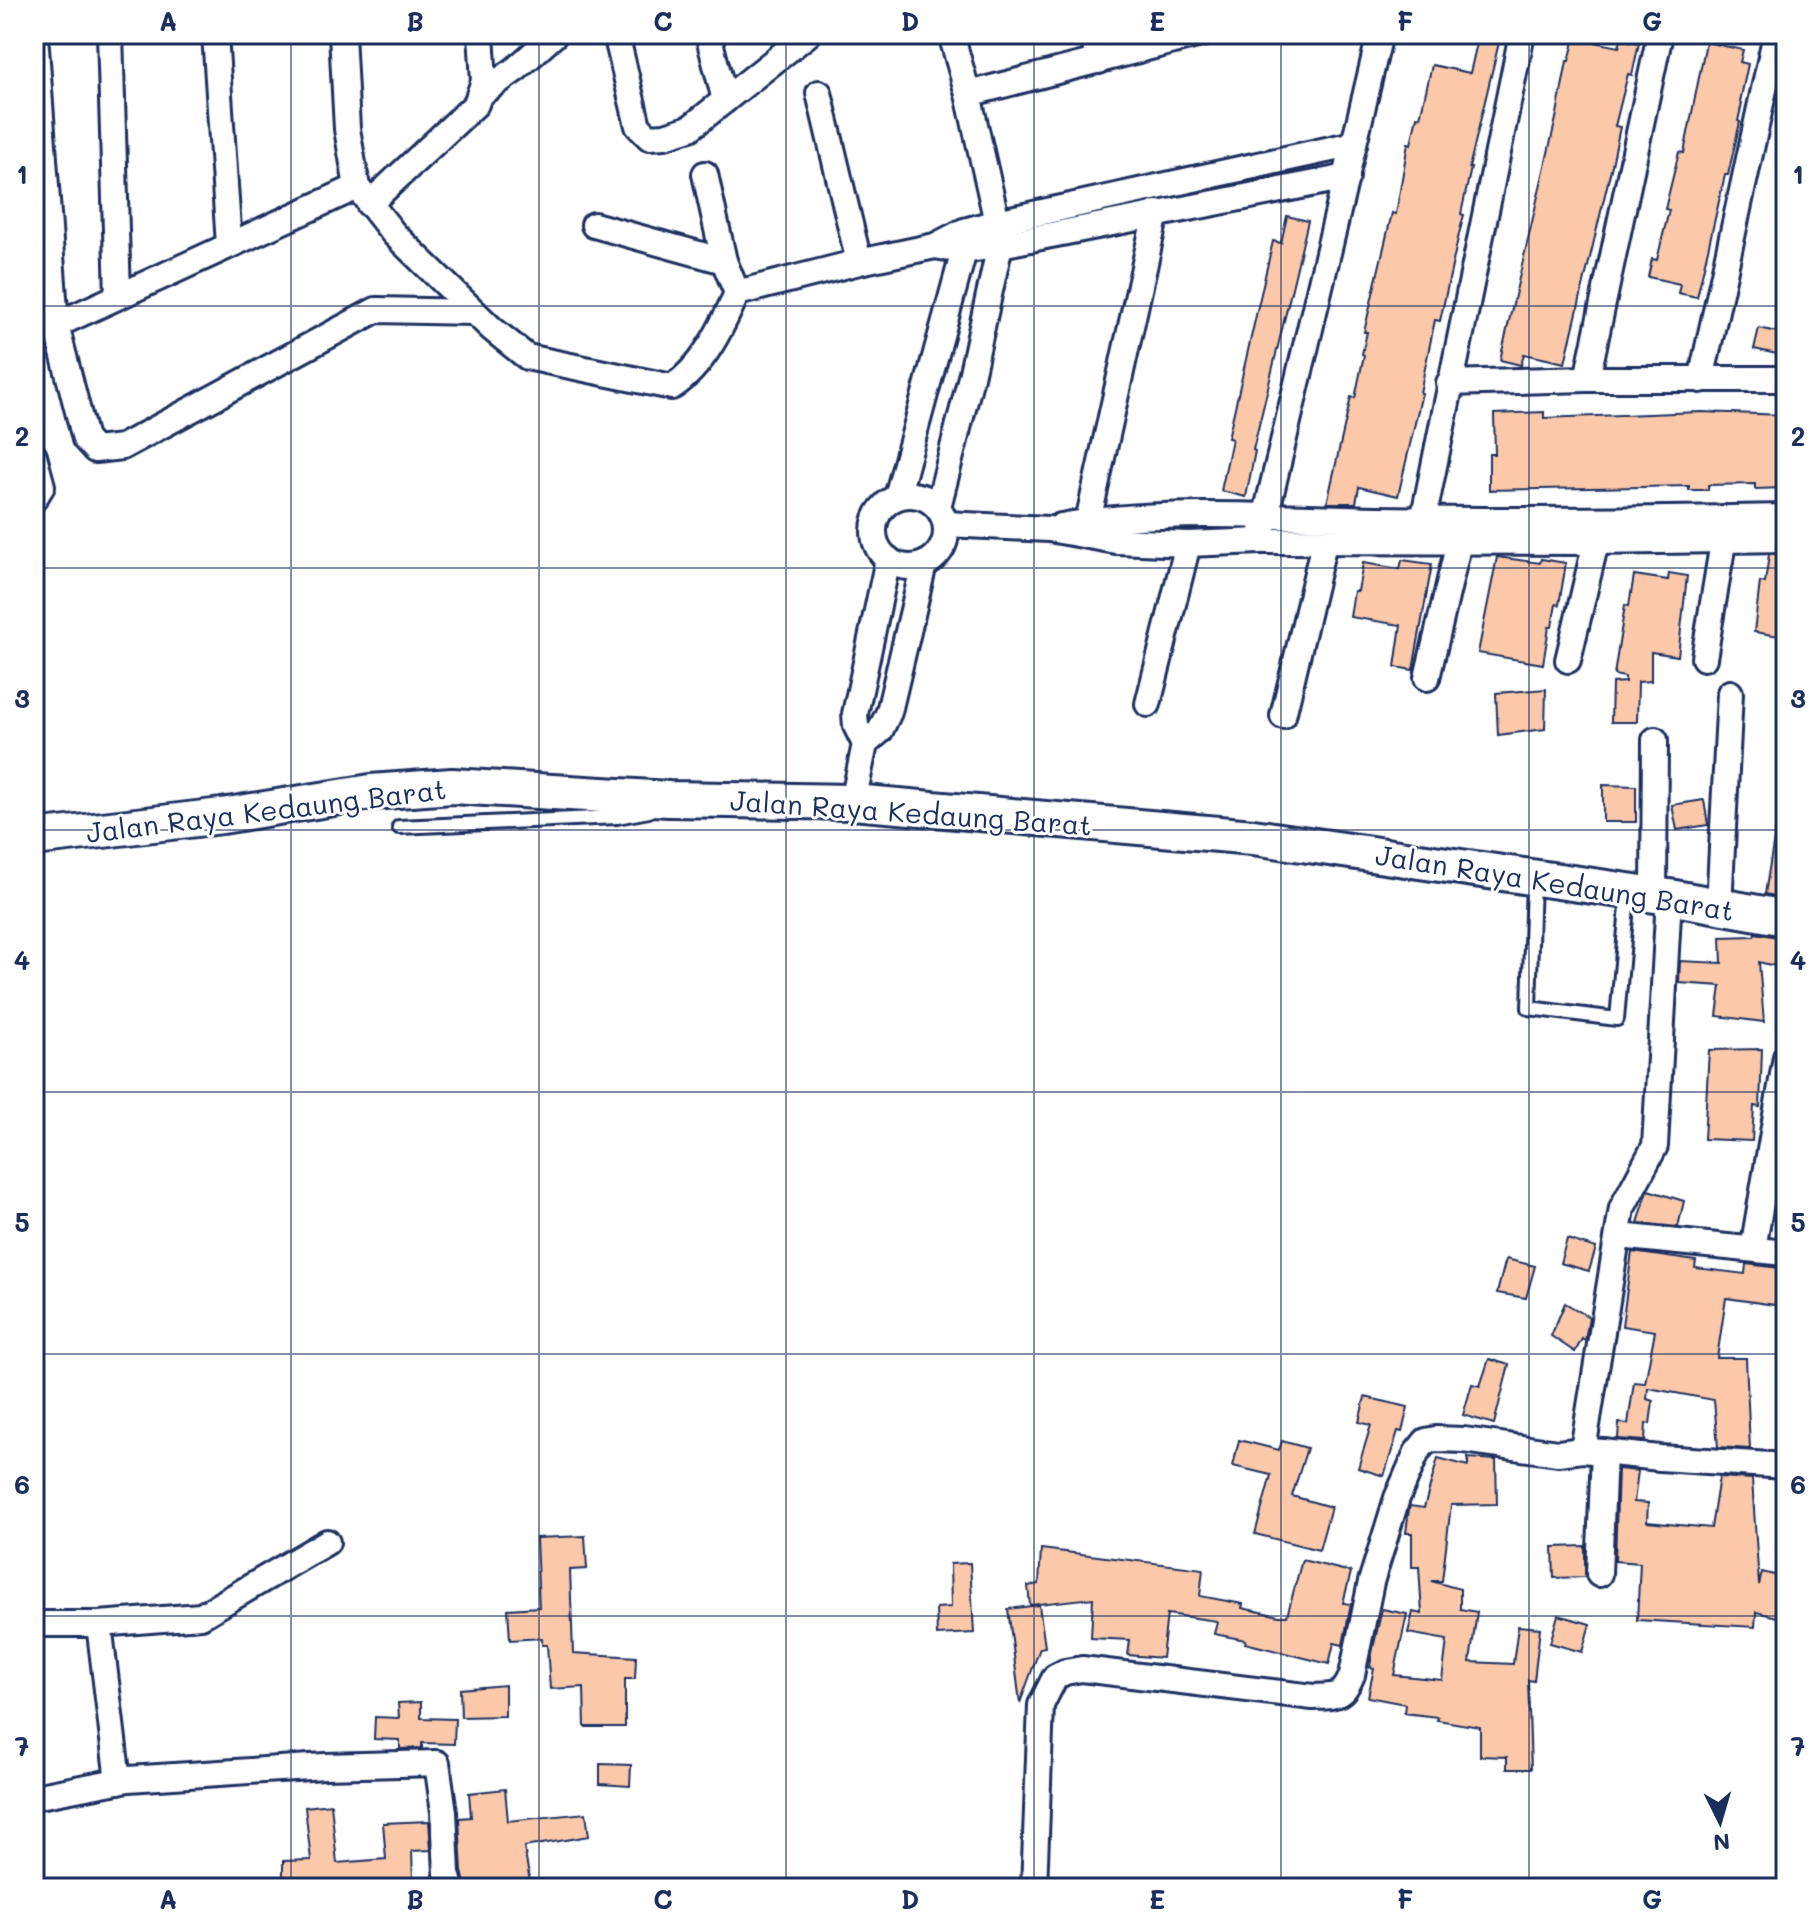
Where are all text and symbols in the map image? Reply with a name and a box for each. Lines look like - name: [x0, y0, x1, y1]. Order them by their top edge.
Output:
- text: A: [159, 4, 177, 38]
- text: B: [406, 4, 424, 38]
- text: C: [653, 4, 673, 38]
- text: D: [901, 4, 919, 38]
- text: E: [1149, 4, 1165, 38]
- text: F: [1397, 4, 1413, 38]
- text: G: [1642, 4, 1662, 38]
- text: 1: [16, 157, 28, 191]
- text: 1: [1792, 157, 1804, 191]
- text: 2: [15, 419, 29, 453]
- text: 2: [1791, 419, 1805, 453]
- text: 3: [14, 681, 30, 715]
- text: 3: [1790, 681, 1806, 715]
- street label: Jalan Raya Kedaung Barat: [84, 770, 448, 850]
- street label: Jalan Raya Kedaung Barat: [729, 781, 1093, 843]
- street label: Jalan Raya Kedaung Barat: [1373, 836, 1737, 928]
- text: 4: [14, 943, 30, 977]
- text: 4: [1790, 943, 1806, 977]
- text: 5: [14, 1205, 30, 1239]
- text: 5: [1790, 1205, 1806, 1239]
- text: 6: [14, 1467, 30, 1501]
- text: 6: [1790, 1467, 1806, 1501]
- text: 7: [15, 1729, 29, 1763]
- text: 7: [1791, 1729, 1805, 1763]
- north arrow: [1680, 1782, 1760, 1862]
- text: N: [1712, 1827, 1731, 1858]
- text: A: [159, 1882, 177, 1916]
- text: B: [406, 1882, 424, 1916]
- text: C: [653, 1882, 673, 1916]
- text: D: [901, 1882, 919, 1916]
- text: E: [1149, 1882, 1165, 1916]
- text: F: [1397, 1882, 1413, 1916]
- text: G: [1642, 1882, 1662, 1916]

